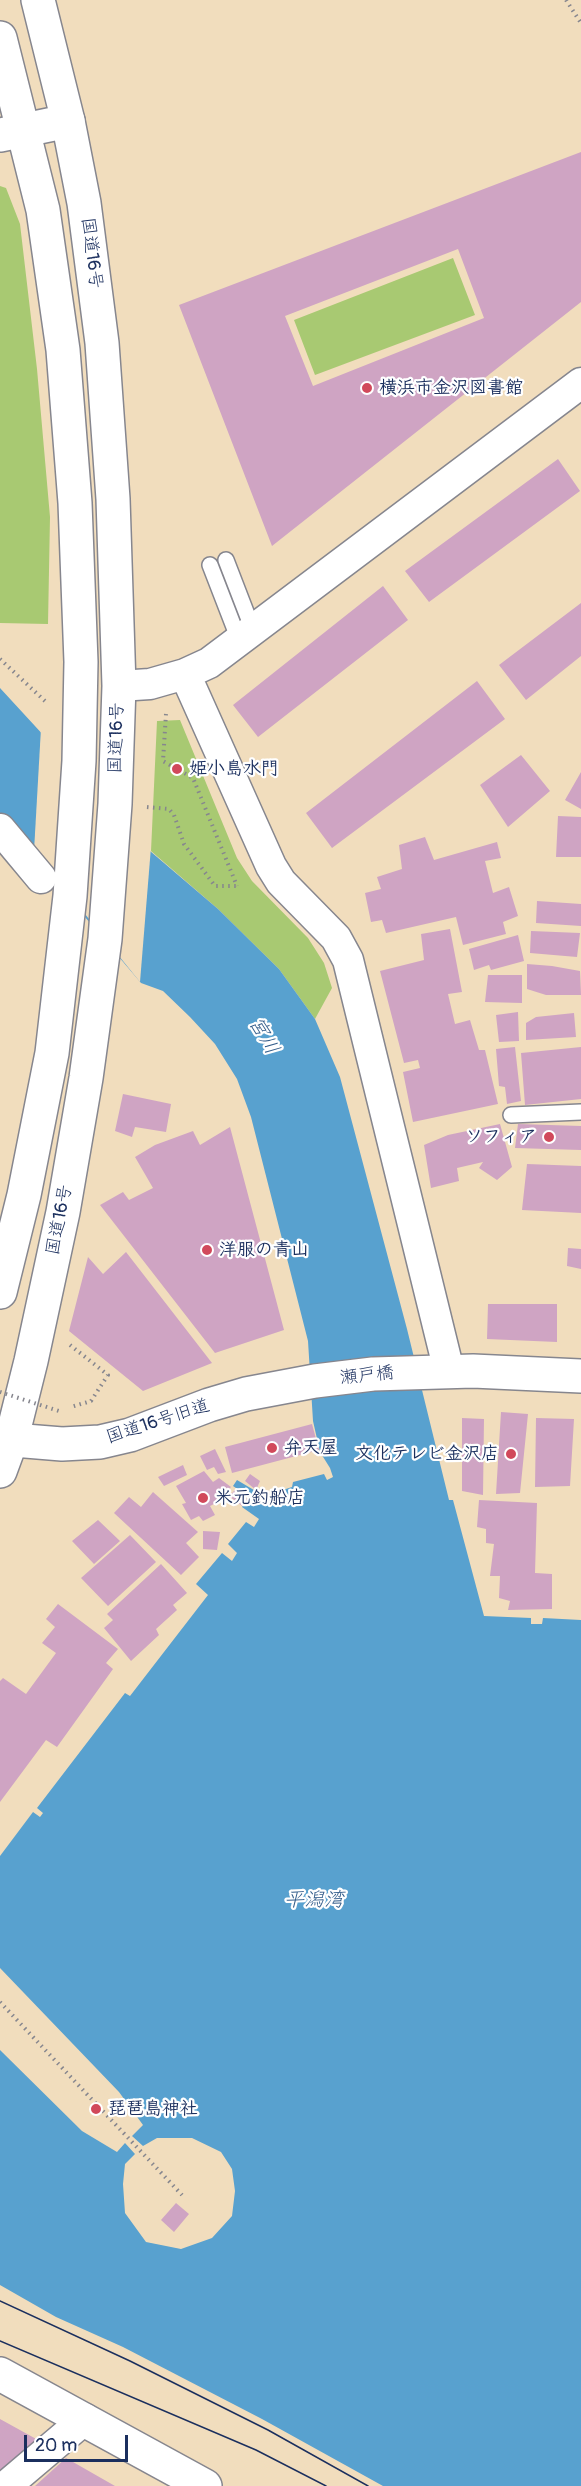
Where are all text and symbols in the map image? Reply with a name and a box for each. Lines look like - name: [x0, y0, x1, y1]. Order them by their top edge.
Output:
- street label: 国道16号: [76, 216, 106, 290]
- place label: 横浜市金沢図書館: [379, 377, 523, 399]
- marker: 横浜市金沢図書館: [360, 381, 374, 395]
- street label: 国道16号: [105, 702, 129, 774]
- place label: 姫小島水門: [189, 758, 279, 780]
- marker: 姫小島水門: [170, 762, 184, 776]
- water label: 宮川: [243, 1013, 283, 1059]
- place label: ソフィア: [465, 1126, 537, 1148]
- marker: ソフィア: [542, 1130, 556, 1144]
- street label: 国道16号: [43, 1183, 77, 1257]
- place label: 洋服の青山: [219, 1239, 309, 1261]
- marker: 洋服の青山: [200, 1243, 214, 1257]
- street label: 瀬戸橋: [339, 1362, 395, 1390]
- street label: 国道16号旧道: [104, 1395, 212, 1449]
- place label: 弁天屋: [284, 1437, 338, 1459]
- marker: 弁天屋: [265, 1441, 279, 1455]
- place label: 文化テレビ金沢店: [355, 1443, 499, 1465]
- marker: 文化テレビ金沢店: [504, 1447, 518, 1461]
- place label: 米元釣船店: [215, 1487, 305, 1509]
- marker: 米元釣船店: [196, 1491, 210, 1505]
- water label: 平潟湾: [284, 1889, 344, 1913]
- place label: 琵琶島神社: [108, 2098, 198, 2120]
- marker: 琵琶島神社: [89, 2102, 103, 2116]
- scale bar: [27, 2423, 130, 2461]
- text: 20 m: [35, 2434, 77, 2457]

